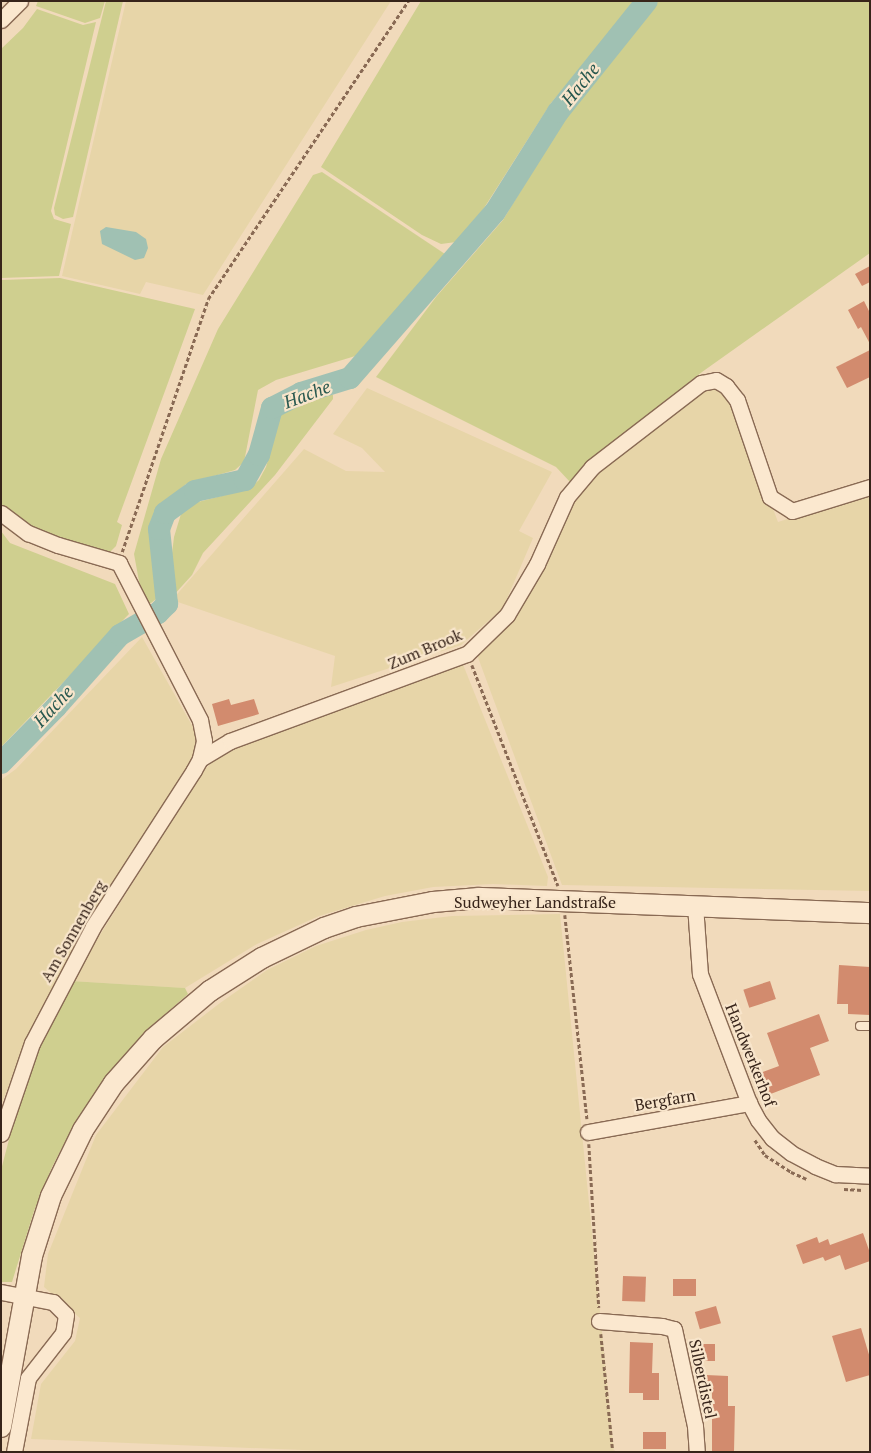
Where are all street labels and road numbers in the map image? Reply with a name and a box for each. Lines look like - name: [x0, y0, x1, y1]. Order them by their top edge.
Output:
- street label: Zum Brook: [385, 625, 465, 673]
- street label: Am Sonnenberg: [36, 877, 110, 985]
- street label: Sudweyher Landstraße: [454, 892, 616, 912]
- street label: Handwerkerhof: [722, 1001, 780, 1109]
- street label: Bergfarn: [633, 1085, 697, 1115]
- street label: Silberdistel: [685, 1338, 721, 1420]

